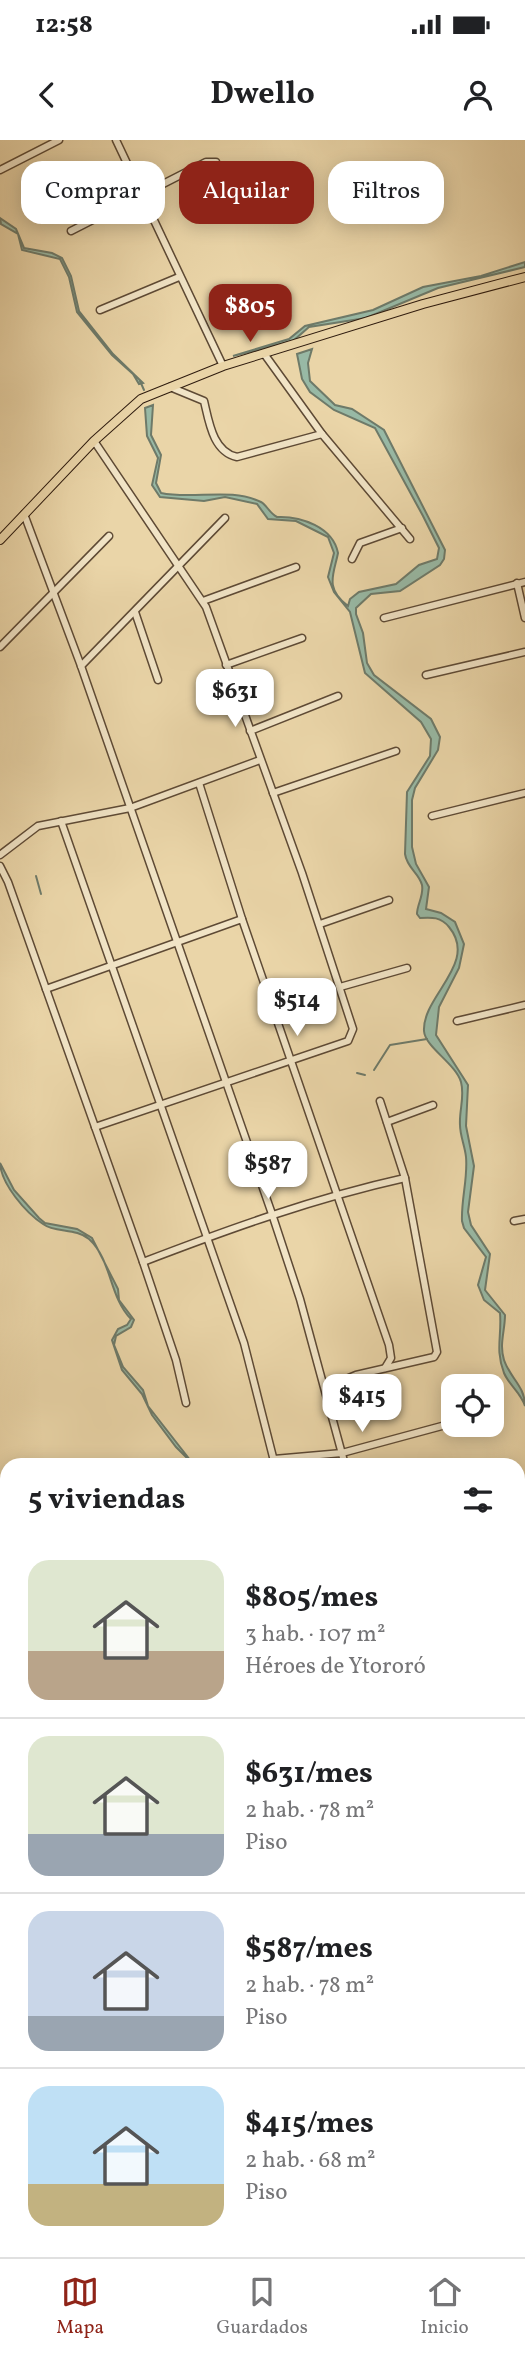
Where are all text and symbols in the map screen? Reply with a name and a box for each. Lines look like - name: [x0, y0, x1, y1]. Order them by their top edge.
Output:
- text: 12:58: [35, 7, 93, 43]
- text: Dwello: [210, 73, 315, 117]
- icon: back: [28, 76, 66, 114]
- icon: person: [459, 76, 497, 114]
- chip: Comprar: [21, 161, 165, 224]
- chip: Alquilar: [179, 161, 314, 224]
- chip: Filtros: [328, 161, 444, 224]
- pin: $805: [209, 284, 291, 344]
- text: $805: [225, 291, 275, 323]
- pin: $631: [194, 670, 276, 729]
- text: $631: [212, 676, 258, 708]
- pin: $514: [256, 978, 338, 1038]
- text: $514: [273, 985, 321, 1017]
- pin: $587: [227, 1142, 309, 1201]
- text: $587: [244, 1148, 292, 1180]
- pin: $415: [321, 1374, 403, 1434]
- map controls: [441, 1374, 504, 1437]
- button: locate: [441, 1374, 504, 1437]
- text: $415: [338, 1381, 386, 1413]
- text: 5 viviendas: [28, 1479, 185, 1521]
- icon: filters: [459, 1481, 497, 1519]
- text: $805/mes: [245, 1577, 378, 1619]
- icon: home: [84, 1588, 168, 1672]
- text: 3 hab. · 107 m²: [245, 1619, 385, 1651]
- text: Héroes de Ytororó: [245, 1651, 426, 1683]
- text: $631/mes: [245, 1753, 373, 1795]
- icon: home: [84, 1764, 168, 1848]
- text: 2 hab. · 78 m²: [245, 1795, 374, 1827]
- text: Piso: [245, 1827, 287, 1859]
- text: $587/mes: [245, 1928, 373, 1970]
- icon: home: [84, 1939, 168, 2023]
- text: 2 hab. · 78 m²: [245, 1970, 374, 2002]
- text: Piso: [245, 2002, 287, 2034]
- text: $415/mes: [245, 2103, 374, 2145]
- icon: home: [84, 2114, 168, 2198]
- text: 2 hab. · 68 m²: [245, 2145, 375, 2177]
- text: Piso: [245, 2177, 287, 2209]
- tab: Mapa: [56, 2273, 104, 2341]
- tab: Guardados: [217, 2273, 308, 2341]
- tab: Inicio: [421, 2273, 469, 2341]

